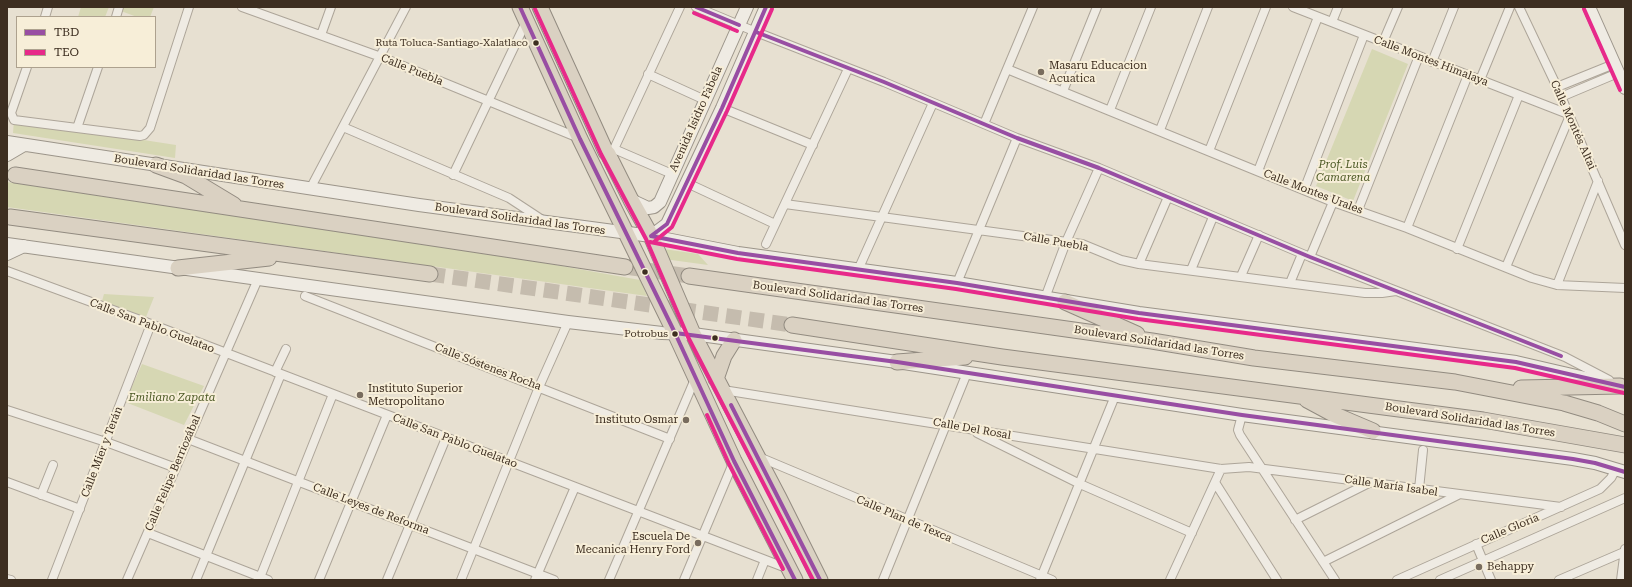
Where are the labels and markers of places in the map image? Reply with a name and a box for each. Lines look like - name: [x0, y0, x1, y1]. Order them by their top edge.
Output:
- place label: Ruta Toluca-Santiago-Xalatlaco: [375, 37, 528, 49]
- marker: Ruta Toluca-Santiago-Xalatlaco: [531, 38, 541, 48]
- place label: Masaru Educacion Acuatica: [1049, 59, 1147, 85]
- marker: Masaru Educacion Acuatica: [1036, 67, 1046, 77]
- unlabelled marker: [640, 267, 650, 277]
- place label: Potrobus: [624, 328, 668, 340]
- marker: Potrobus: [670, 329, 680, 339]
- unlabelled marker: [710, 333, 720, 343]
- place label: Instituto Superior Metropolitano: [368, 382, 463, 408]
- marker: Instituto Superior Metropolitano: [355, 390, 365, 400]
- place label: Instituto Osmar: [595, 413, 678, 427]
- marker: Instituto Osmar: [681, 415, 691, 425]
- place label: Escuela De Mecanica Henry Ford: [575, 530, 690, 556]
- marker: Escuela De Mecanica Henry Ford: [693, 538, 703, 548]
- place label: Behappy: [1487, 560, 1534, 574]
- marker: Behappy: [1474, 562, 1484, 572]

